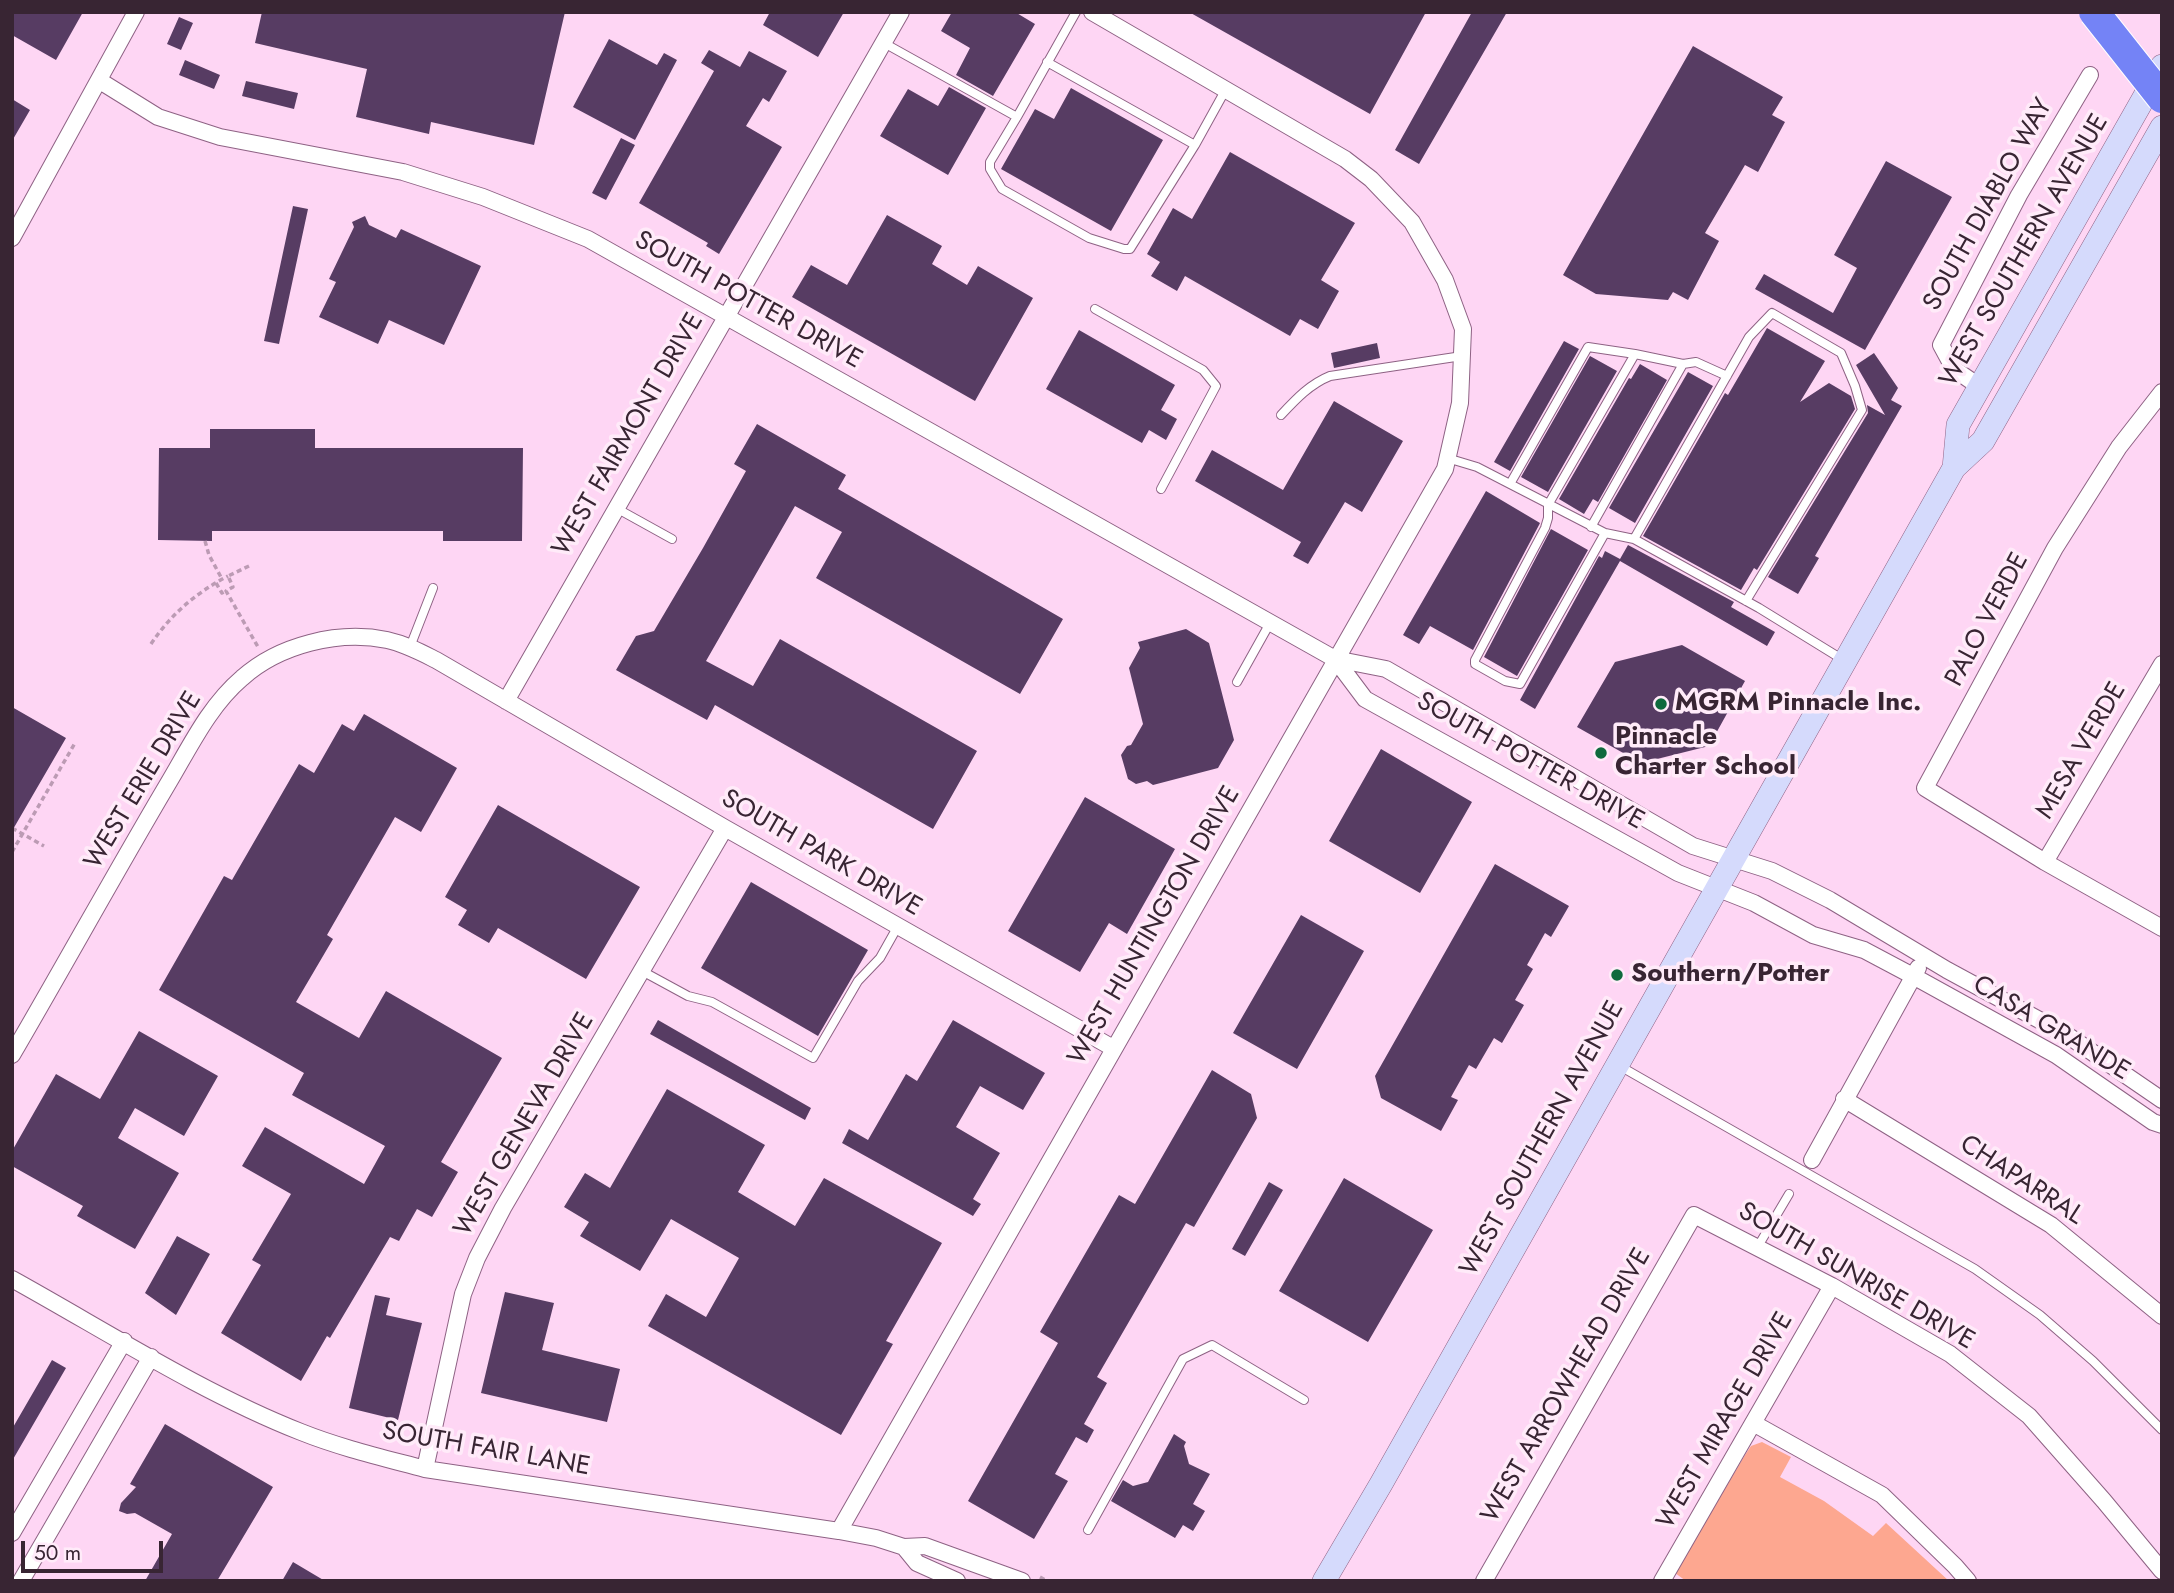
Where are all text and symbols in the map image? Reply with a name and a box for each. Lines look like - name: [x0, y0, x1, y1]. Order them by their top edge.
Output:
- street label: SOUTH DIABLO WAY: [1918, 94, 2060, 316]
- street label: WEST SOUTHERN AVENUE: [1934, 109, 2116, 393]
- street label: SOUTH POTTER DRIVE: [629, 225, 867, 377]
- street label: WEST FAIRMONT DRIVE: [547, 308, 711, 562]
- street label: PALO VERDE: [1940, 548, 2036, 692]
- street label: MESA VERDE: [2030, 677, 2134, 825]
- street label: SOUTH POTTER DRIVE: [1411, 686, 1649, 838]
- street label: WEST ERIE DRIVE: [79, 687, 209, 875]
- place label: MGRM Pinnacle Inc.: [1675, 688, 1921, 720]
- marker: MGRM Pinnacle Inc.: [1653, 696, 1669, 712]
- place label: Pinnacle Charter School: [1615, 722, 1796, 784]
- marker: Pinnacle Charter School: [1593, 745, 1609, 761]
- street label: WEST HUNTINGTON DRIVE: [1062, 781, 1248, 1071]
- street label: SOUTH PARK DRIVE: [715, 784, 927, 924]
- place label: Southern/Potter: [1631, 959, 1830, 991]
- marker: Southern/Potter: [1609, 967, 1625, 983]
- street label: CASA GRANDE: [1967, 970, 2135, 1088]
- street label: WEST SOUTHERN AVENUE: [1454, 996, 1632, 1282]
- street label: WEST GENEVA DRIVE: [448, 1008, 602, 1242]
- street label: CHAPARRAL: [1953, 1129, 2089, 1233]
- street label: SOUTH SUNRISE DRIVE: [1732, 1197, 1980, 1357]
- street label: WEST ARROWHEAD DRIVE: [1476, 1243, 1658, 1529]
- street label: WEST MIRAGE DRIVE: [1651, 1307, 1801, 1535]
- street label: SOUTH FAIR LANE: [380, 1416, 592, 1484]
- scale bar: [24, 1526, 166, 1570]
- text: 50 m: [34, 1538, 81, 1568]

